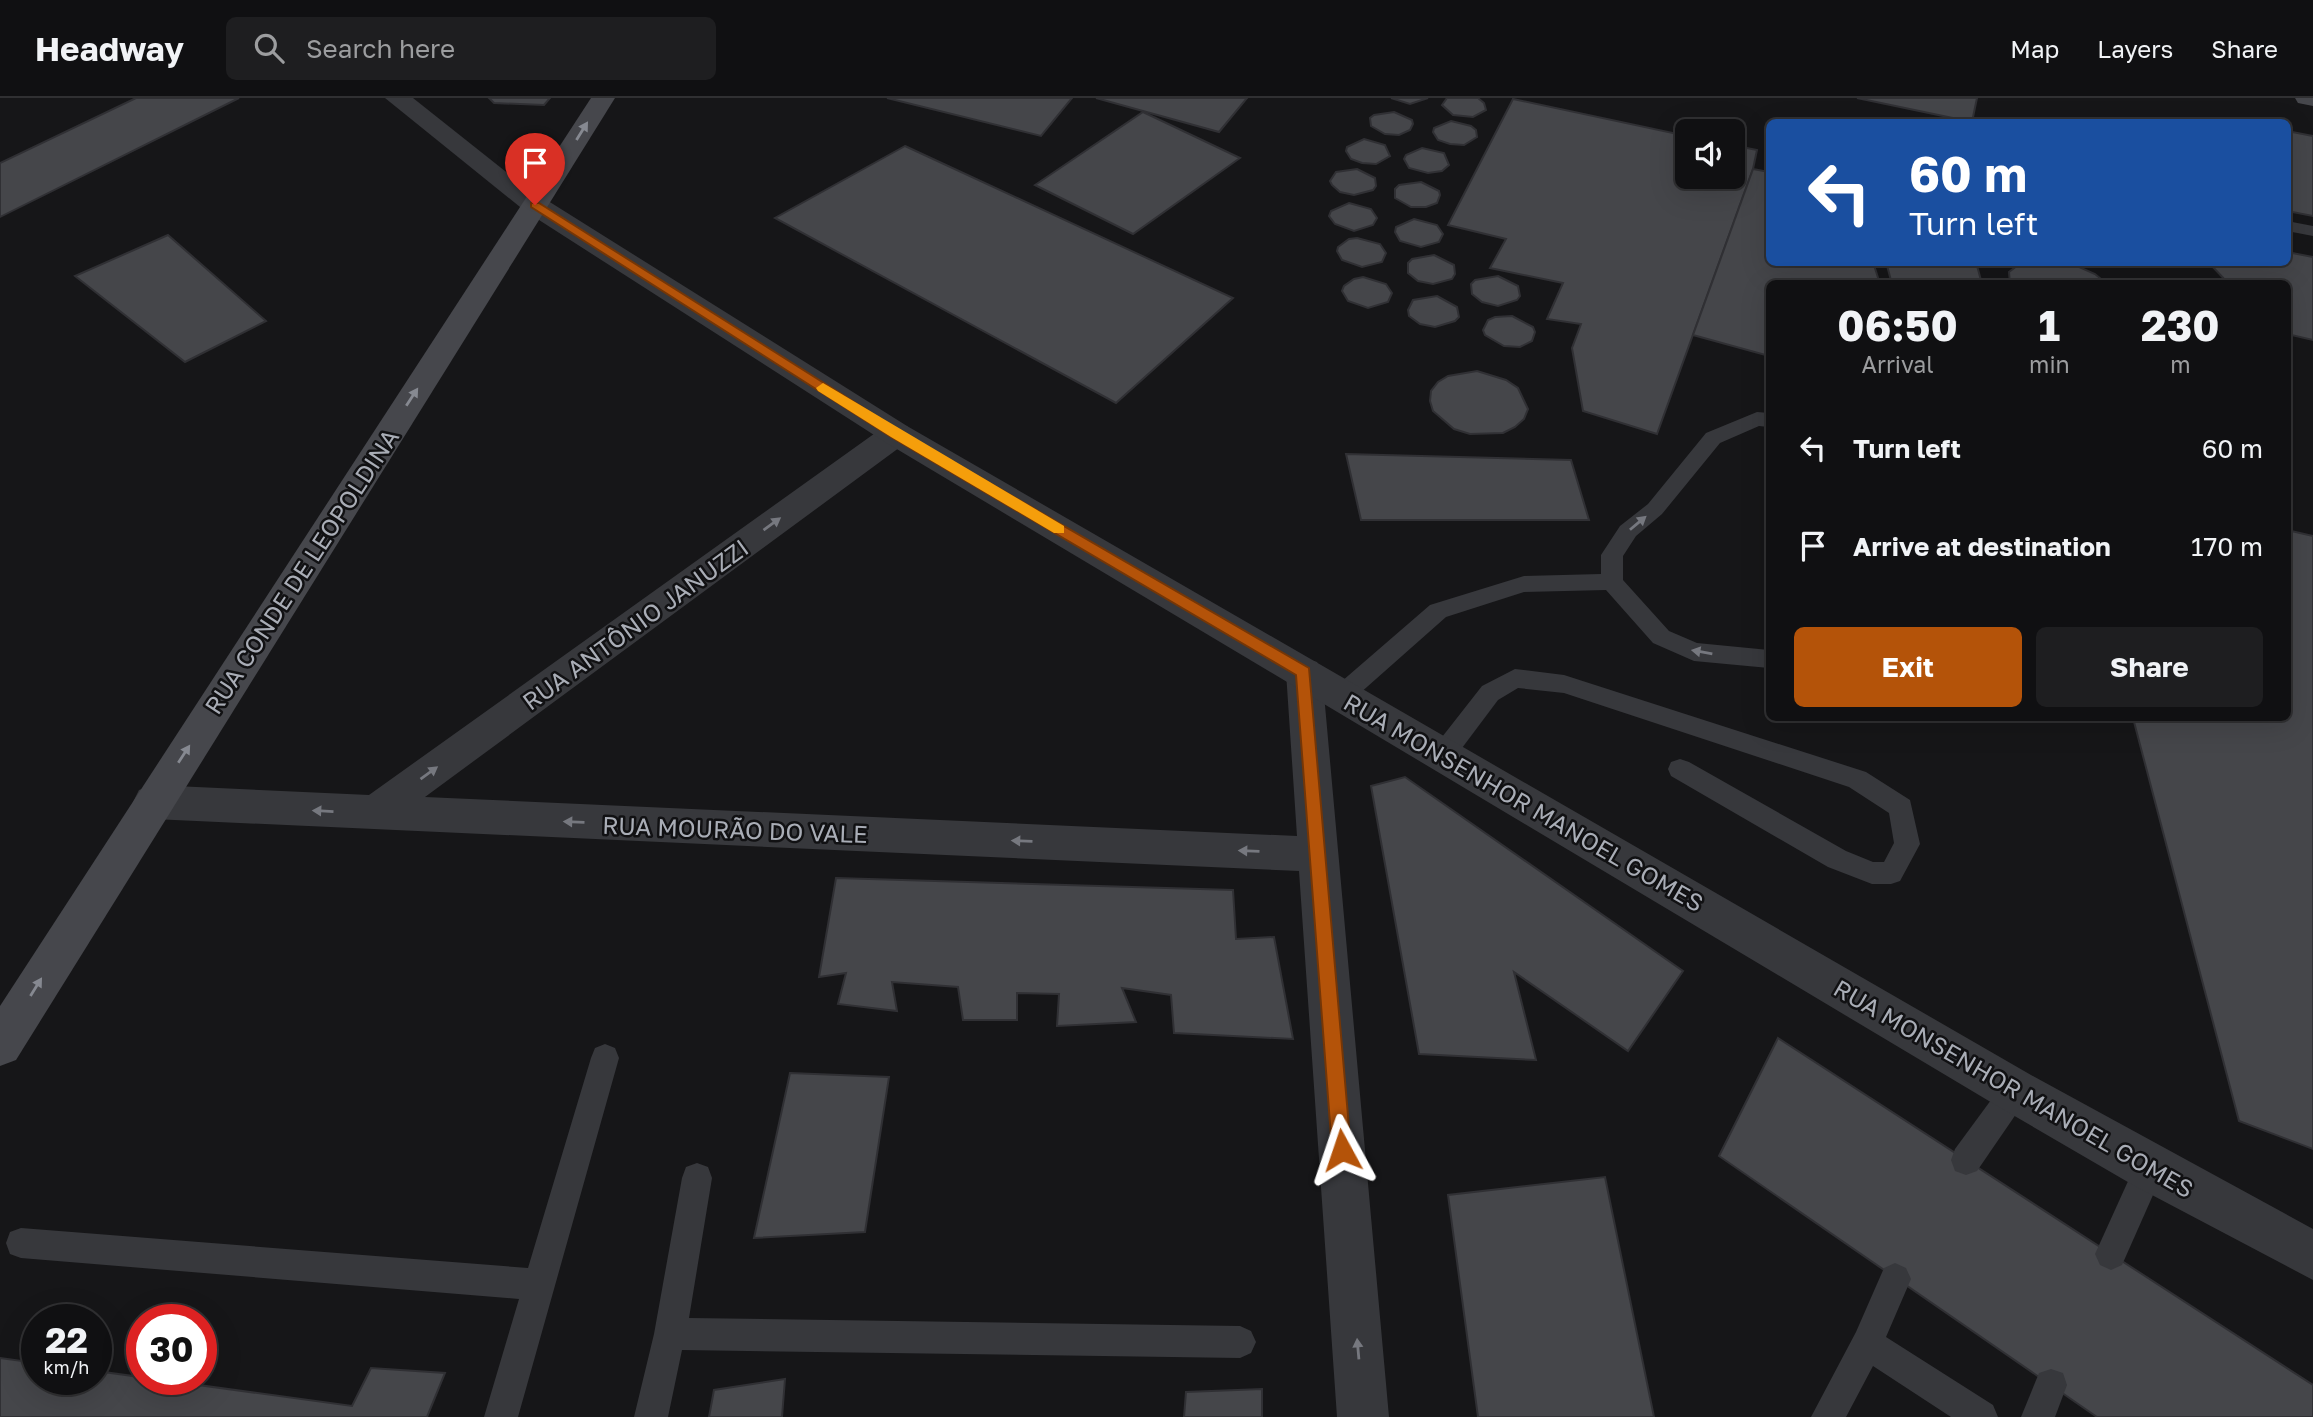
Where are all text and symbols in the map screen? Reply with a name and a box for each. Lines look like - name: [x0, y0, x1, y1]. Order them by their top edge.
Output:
- search box: [226, 17, 716, 80]
- text: Headway: [35, 29, 184, 68]
- icon: search: [250, 29, 288, 67]
- text: Search here: [306, 33, 455, 64]
- text: Map: [2010, 34, 2059, 63]
- text: Layers: [2097, 34, 2173, 63]
- text: Share: [2211, 34, 2278, 63]
- map controls: [1675, 119, 1745, 189]
- button: sound: [1675, 119, 1745, 189]
- one-way arrow: [575, 121, 588, 140]
- pin: [505, 133, 565, 205]
- icon: arrive: [516, 144, 554, 182]
- text: 60 m: [1909, 144, 2027, 203]
- icon: left: [1794, 147, 1885, 238]
- text: Turn left: [1909, 204, 2038, 242]
- text: 06:50: [1837, 300, 1958, 350]
- text: 1: [2039, 300, 2060, 350]
- text: 230: [2141, 300, 2220, 350]
- text: Arrival: [1862, 350, 1934, 378]
- text: min: [2029, 350, 2070, 378]
- text: m: [2170, 350, 2191, 378]
- one-way arrow: [406, 387, 419, 407]
- street label: RUA CONDE DE LEOPOLDINA: [198, 423, 404, 719]
- icon: left: [1794, 429, 1832, 467]
- text: Turn left: [1853, 433, 1961, 464]
- text: 60 m: [2202, 433, 2263, 464]
- one-way arrow: [1629, 516, 1646, 531]
- one-way arrow: [762, 517, 780, 532]
- icon: arrive: [1794, 527, 1832, 565]
- text: Arrive at destination: [1853, 531, 2111, 562]
- text: 170 m: [2191, 531, 2263, 562]
- street label: RUA ANTÔNIO JANUZZI: [516, 532, 754, 716]
- button: Exit: [1794, 627, 2022, 707]
- button: Share: [2036, 627, 2263, 707]
- one-way arrow: [1691, 646, 1713, 657]
- street label: RUA MONSENHOR MANOEL GOMES: [1339, 687, 1709, 917]
- one-way arrow: [177, 744, 190, 763]
- one-way arrow: [420, 767, 438, 781]
- one-way arrow: [312, 805, 334, 816]
- street label: RUA MOURÃO DO VALE: [602, 810, 868, 848]
- one-way arrow: [563, 817, 585, 828]
- one-way arrow: [1011, 836, 1033, 847]
- one-way arrow: [1238, 845, 1260, 856]
- street label: RUA MONSENHOR MANOEL GOMES: [1829, 973, 2199, 1203]
- one-way arrow: [30, 978, 43, 997]
- position arrow: [1305, 1113, 1379, 1187]
- speed limit sign: 30: [126, 1304, 217, 1395]
- text: 22: [45, 1319, 88, 1361]
- one-way arrow: [1352, 1338, 1363, 1360]
- text: km/h: [44, 1356, 89, 1378]

